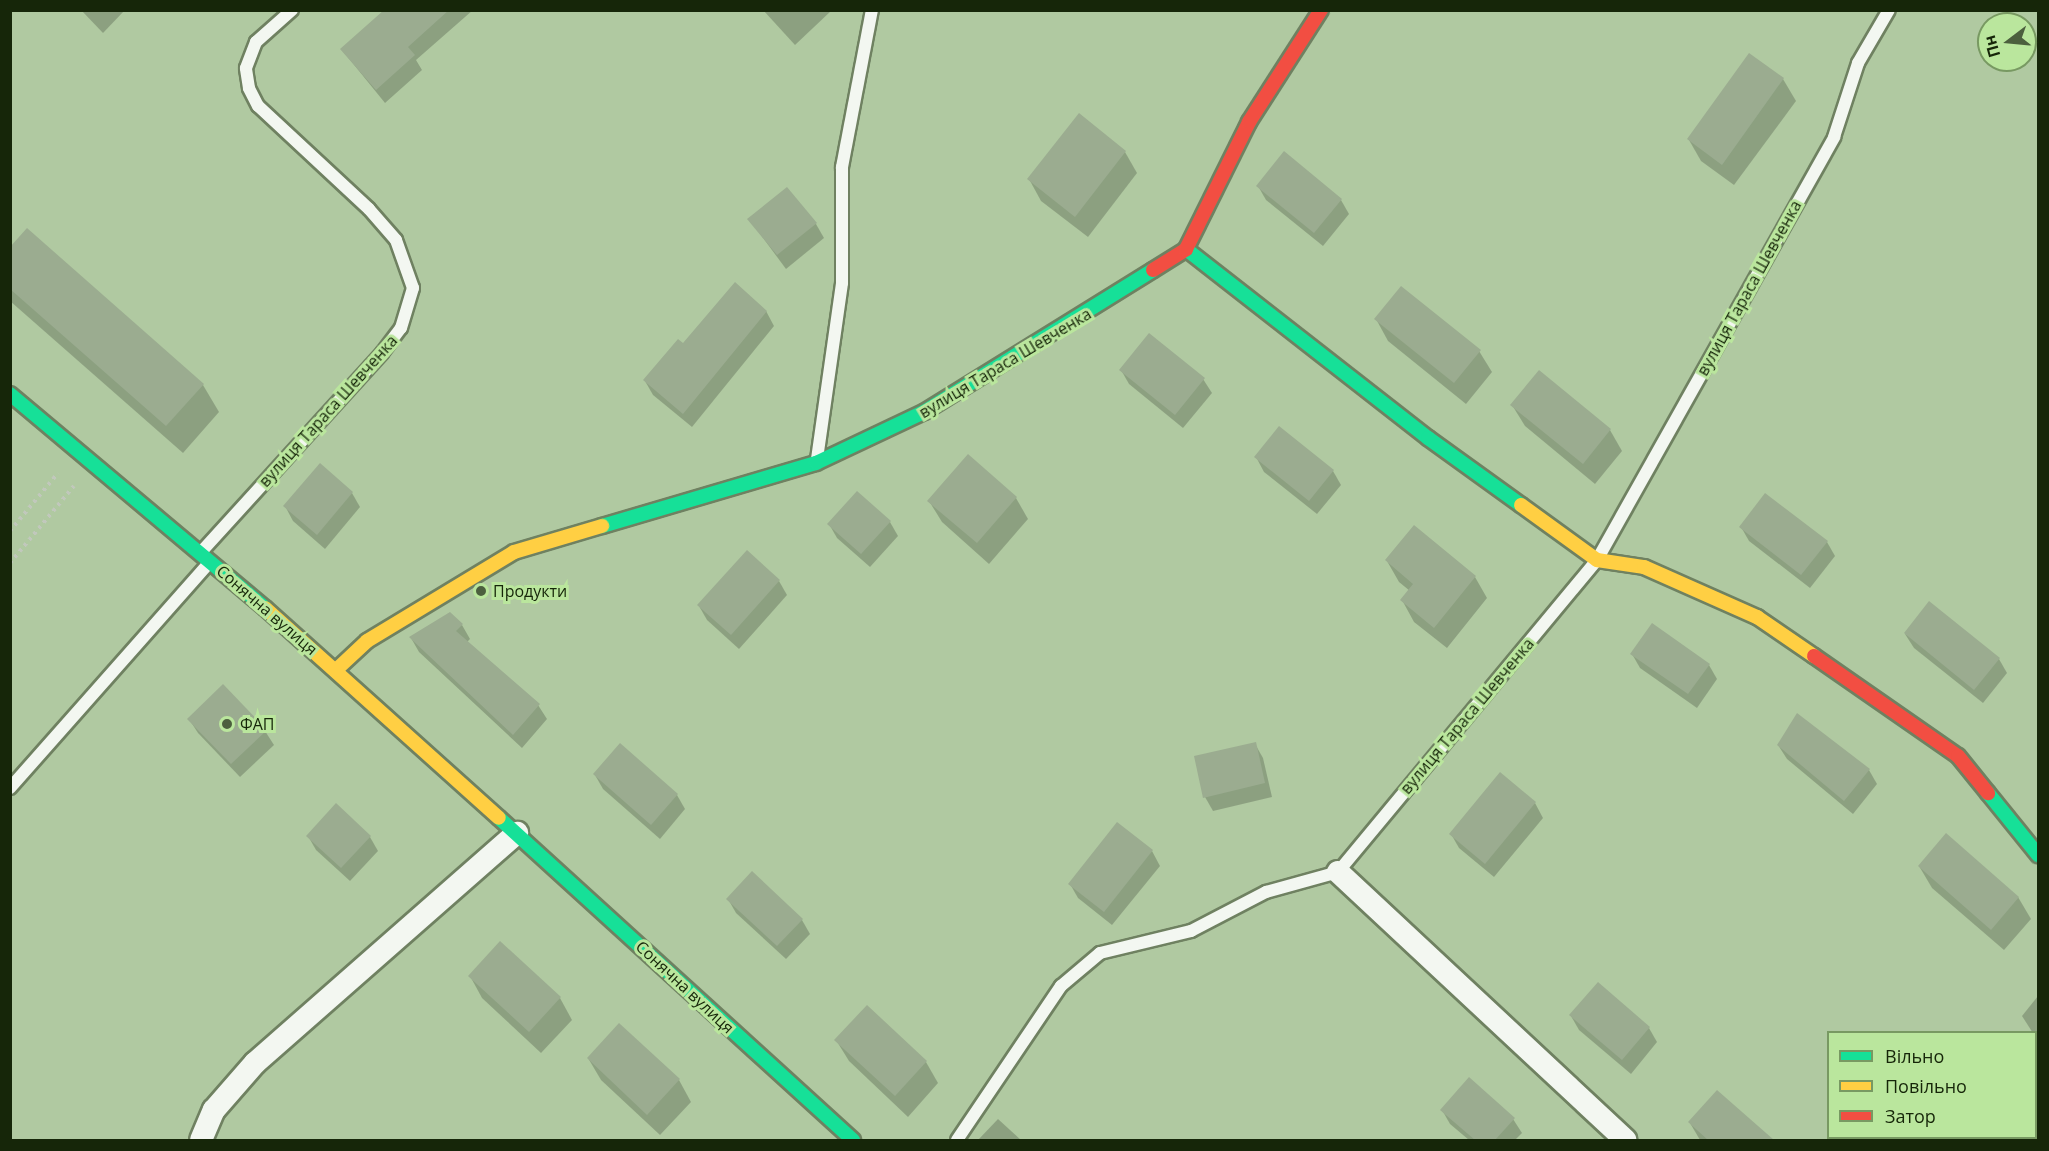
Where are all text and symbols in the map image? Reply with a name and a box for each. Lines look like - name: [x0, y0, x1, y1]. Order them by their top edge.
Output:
- north arrow: [1977, 12, 2037, 72]
- text: Пн: [1978, 33, 2005, 60]
- street label: вулиця Тараса Шевченка: [1693, 197, 1805, 379]
- street label: вулиця Тараса Шевченка: [915, 304, 1095, 422]
- street label: вулиця Тараса Шевченка: [255, 331, 401, 491]
- street label: Сонячна вулиця: [213, 561, 321, 659]
- place label: Продукти: [493, 581, 567, 601]
- marker: Продукти: [474, 584, 488, 598]
- street label: вулиця Тараса Шевченка: [1396, 634, 1538, 798]
- place label: ФАП: [240, 714, 275, 734]
- marker: ФАП: [218, 715, 236, 733]
- street label: Сонячна вулиця: [632, 937, 738, 1037]
- legend: [1827, 1031, 2037, 1139]
- text: Вільно: [1885, 1044, 1944, 1068]
- text: Повільно: [1885, 1074, 1967, 1098]
- text: Затор: [1885, 1104, 1936, 1128]

